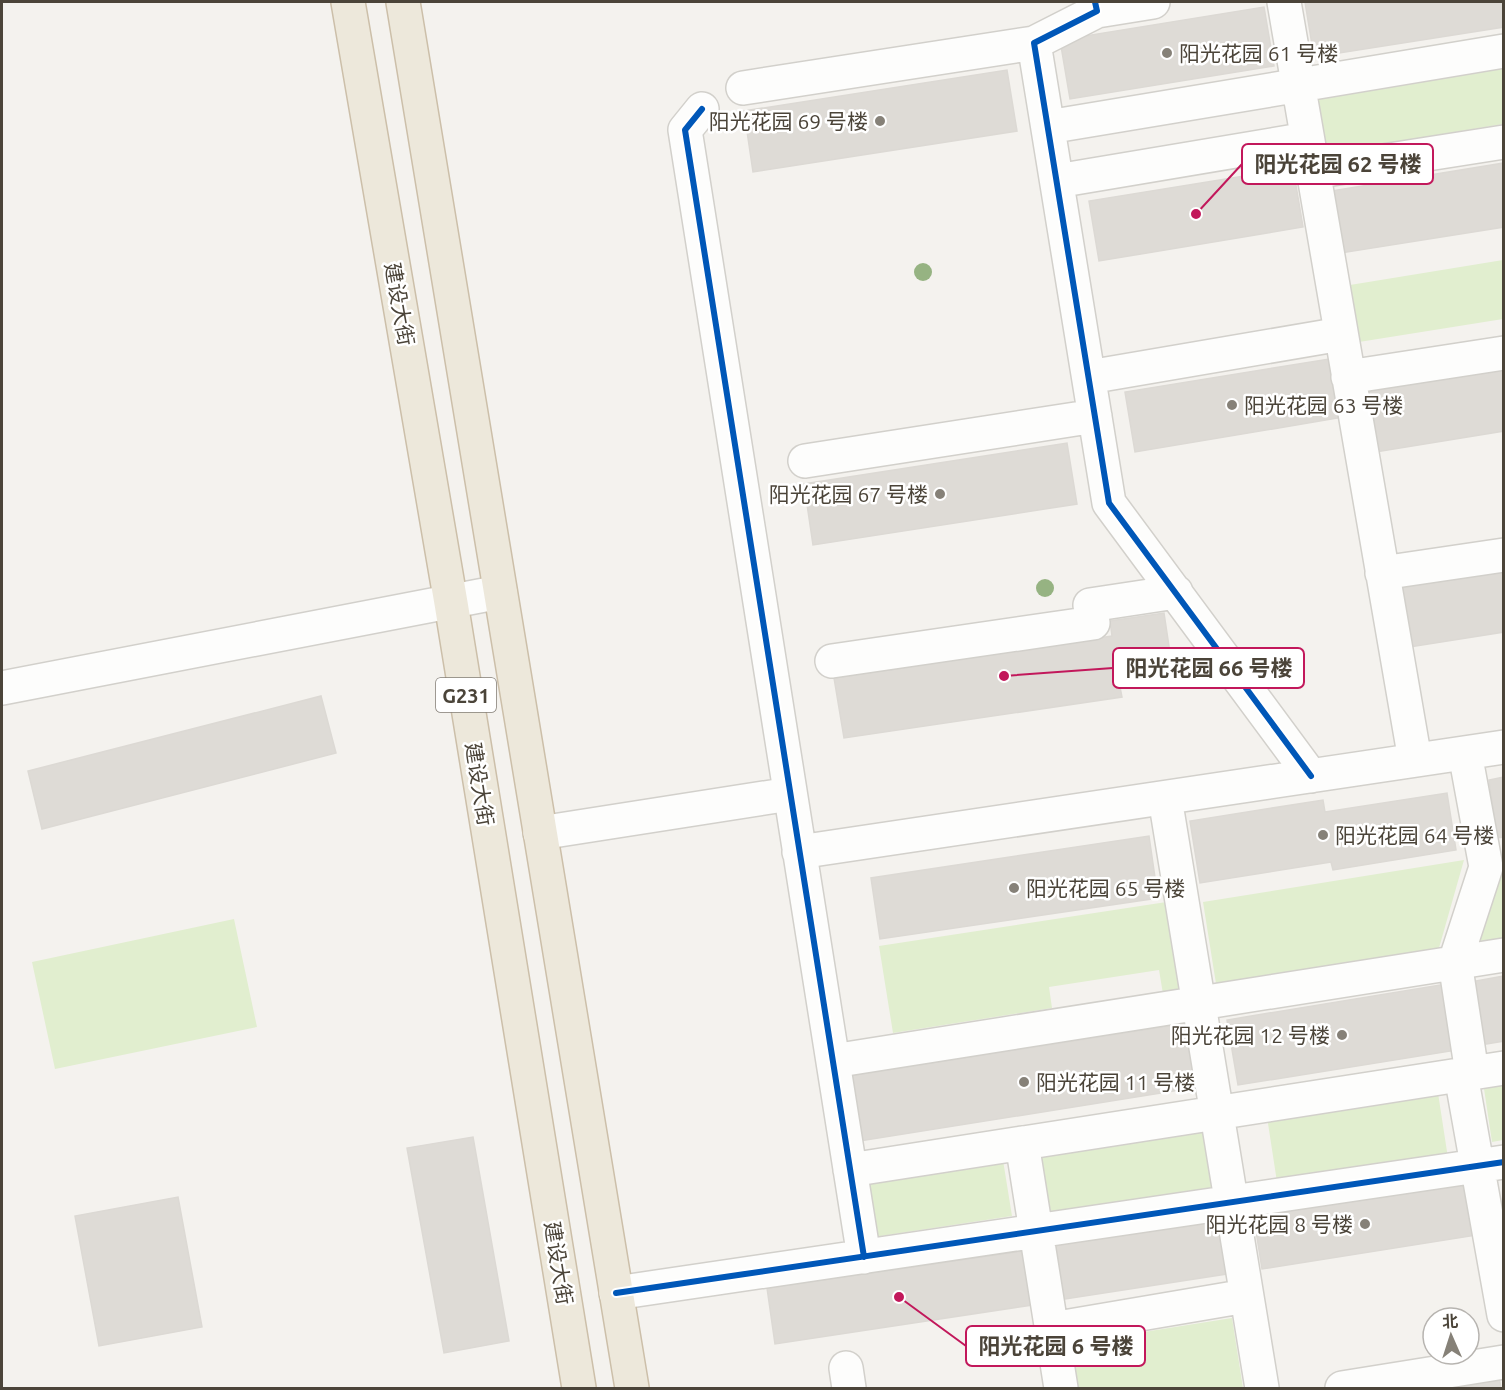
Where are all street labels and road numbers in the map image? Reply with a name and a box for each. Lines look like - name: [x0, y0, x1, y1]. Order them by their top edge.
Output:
- street label: 建设大街: [381, 261, 419, 347]
- road number: G231: [436, 678, 496, 712]
- street label: 建设大街: [462, 741, 498, 827]
- street label: 建设大街: [541, 1220, 577, 1306]

